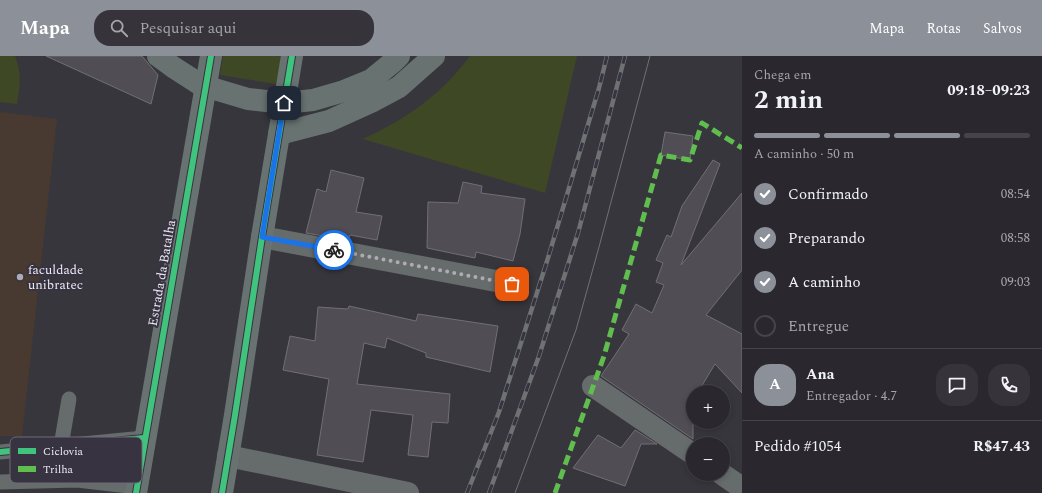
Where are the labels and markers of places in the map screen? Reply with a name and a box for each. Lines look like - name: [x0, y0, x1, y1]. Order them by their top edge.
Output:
- pin: [267, 86, 301, 120]
- place label: faculdade unibratec: [28, 260, 83, 295]
- pin: [495, 267, 529, 301]
- marker: faculdade unibratec: [15, 272, 25, 282]

